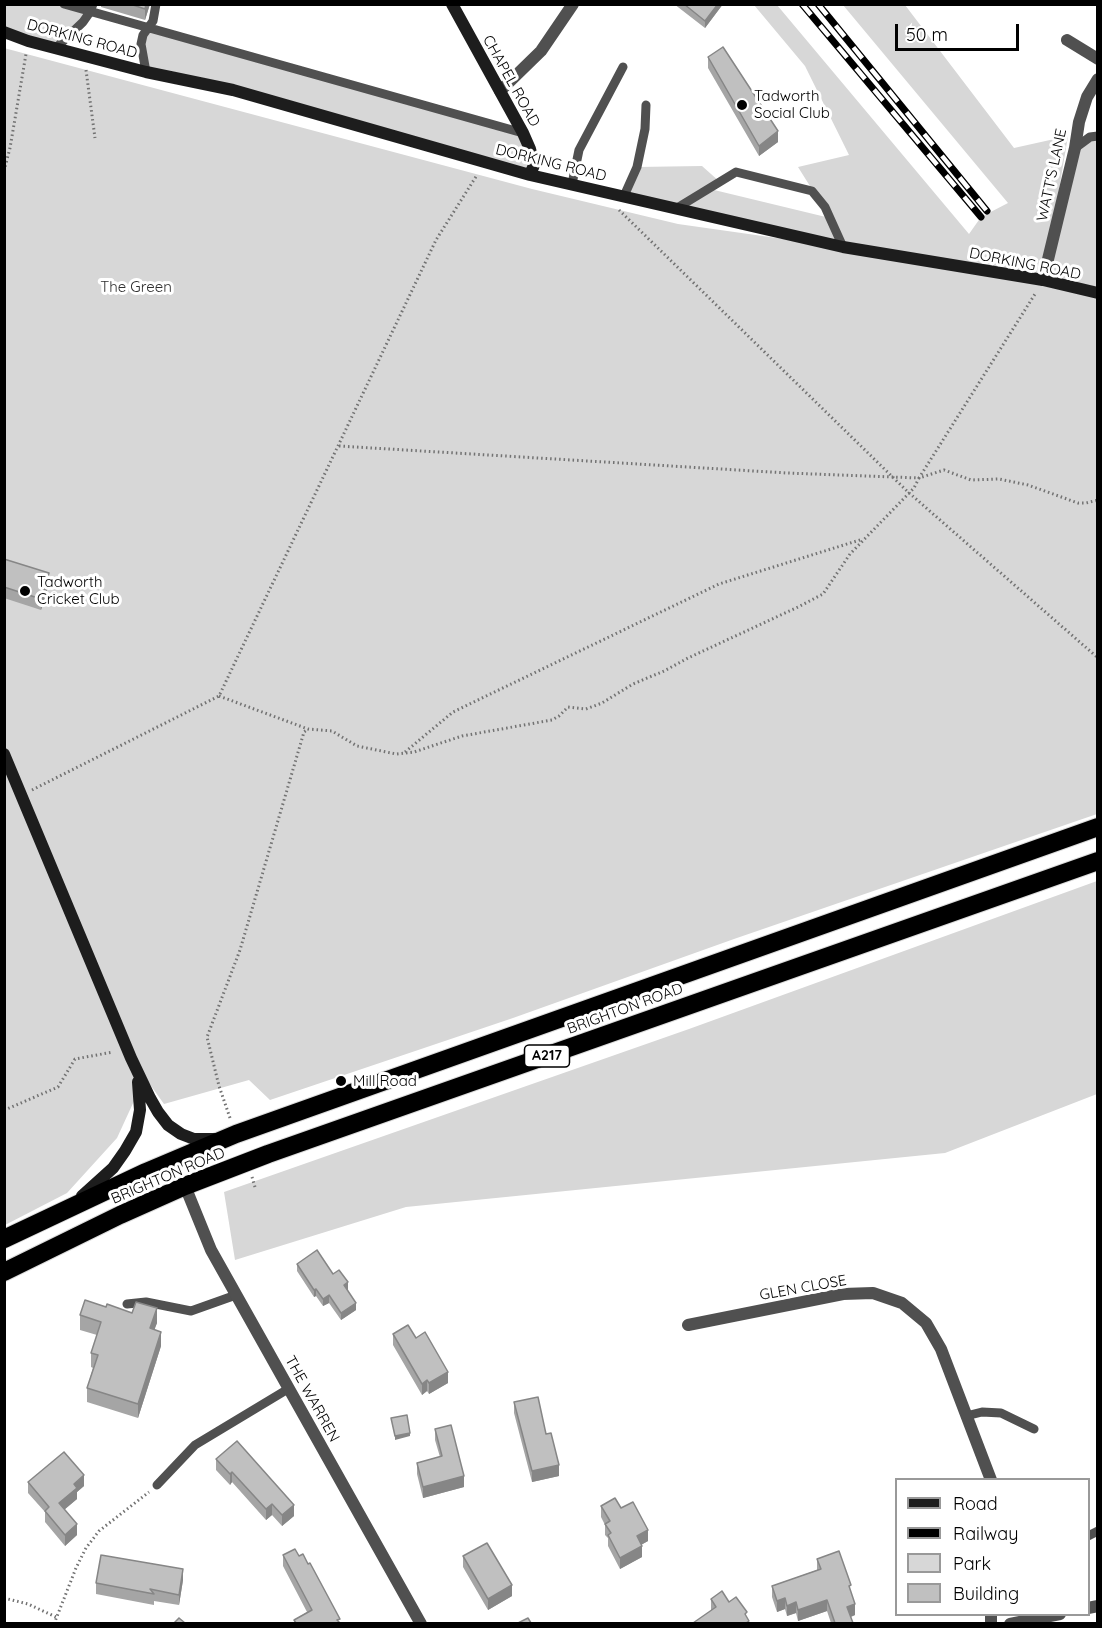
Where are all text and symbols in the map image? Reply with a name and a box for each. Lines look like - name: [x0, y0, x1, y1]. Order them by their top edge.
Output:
- scale bar: [898, 12, 1022, 50]
- street label: DORKING ROAD: [25, 16, 139, 62]
- text: 50 m: [906, 23, 948, 46]
- street label: CHAPEL ROAD: [478, 32, 544, 130]
- place label: Tadworth Social Club: [754, 87, 830, 122]
- marker: Tadworth Social Club: [735, 98, 749, 112]
- street label: WATT'S LANE: [1033, 127, 1071, 223]
- street label: DORKING ROAD: [494, 141, 608, 185]
- street label: DORKING ROAD: [968, 244, 1082, 284]
- park label: The Green: [100, 278, 172, 296]
- place label: Tadworth Cricket Club: [37, 573, 120, 608]
- marker: Tadworth Cricket Club: [18, 584, 32, 598]
- street label: BRIGHTON ROAD: [565, 980, 685, 1038]
- road number: A217: [524, 1045, 570, 1067]
- place label: Mill Road: [353, 1072, 417, 1090]
- marker: Mill Road: [334, 1074, 348, 1088]
- street label: BRIGHTON ROAD: [108, 1144, 228, 1208]
- street label: GLEN CLOSE: [758, 1271, 848, 1305]
- street label: THE WARREN: [281, 1353, 343, 1445]
- legend: [895, 1478, 1090, 1616]
- text: Road: [953, 1492, 998, 1515]
- text: Railway: [953, 1522, 1019, 1545]
- text: Park: [953, 1552, 991, 1575]
- text: Building: [953, 1582, 1019, 1605]

